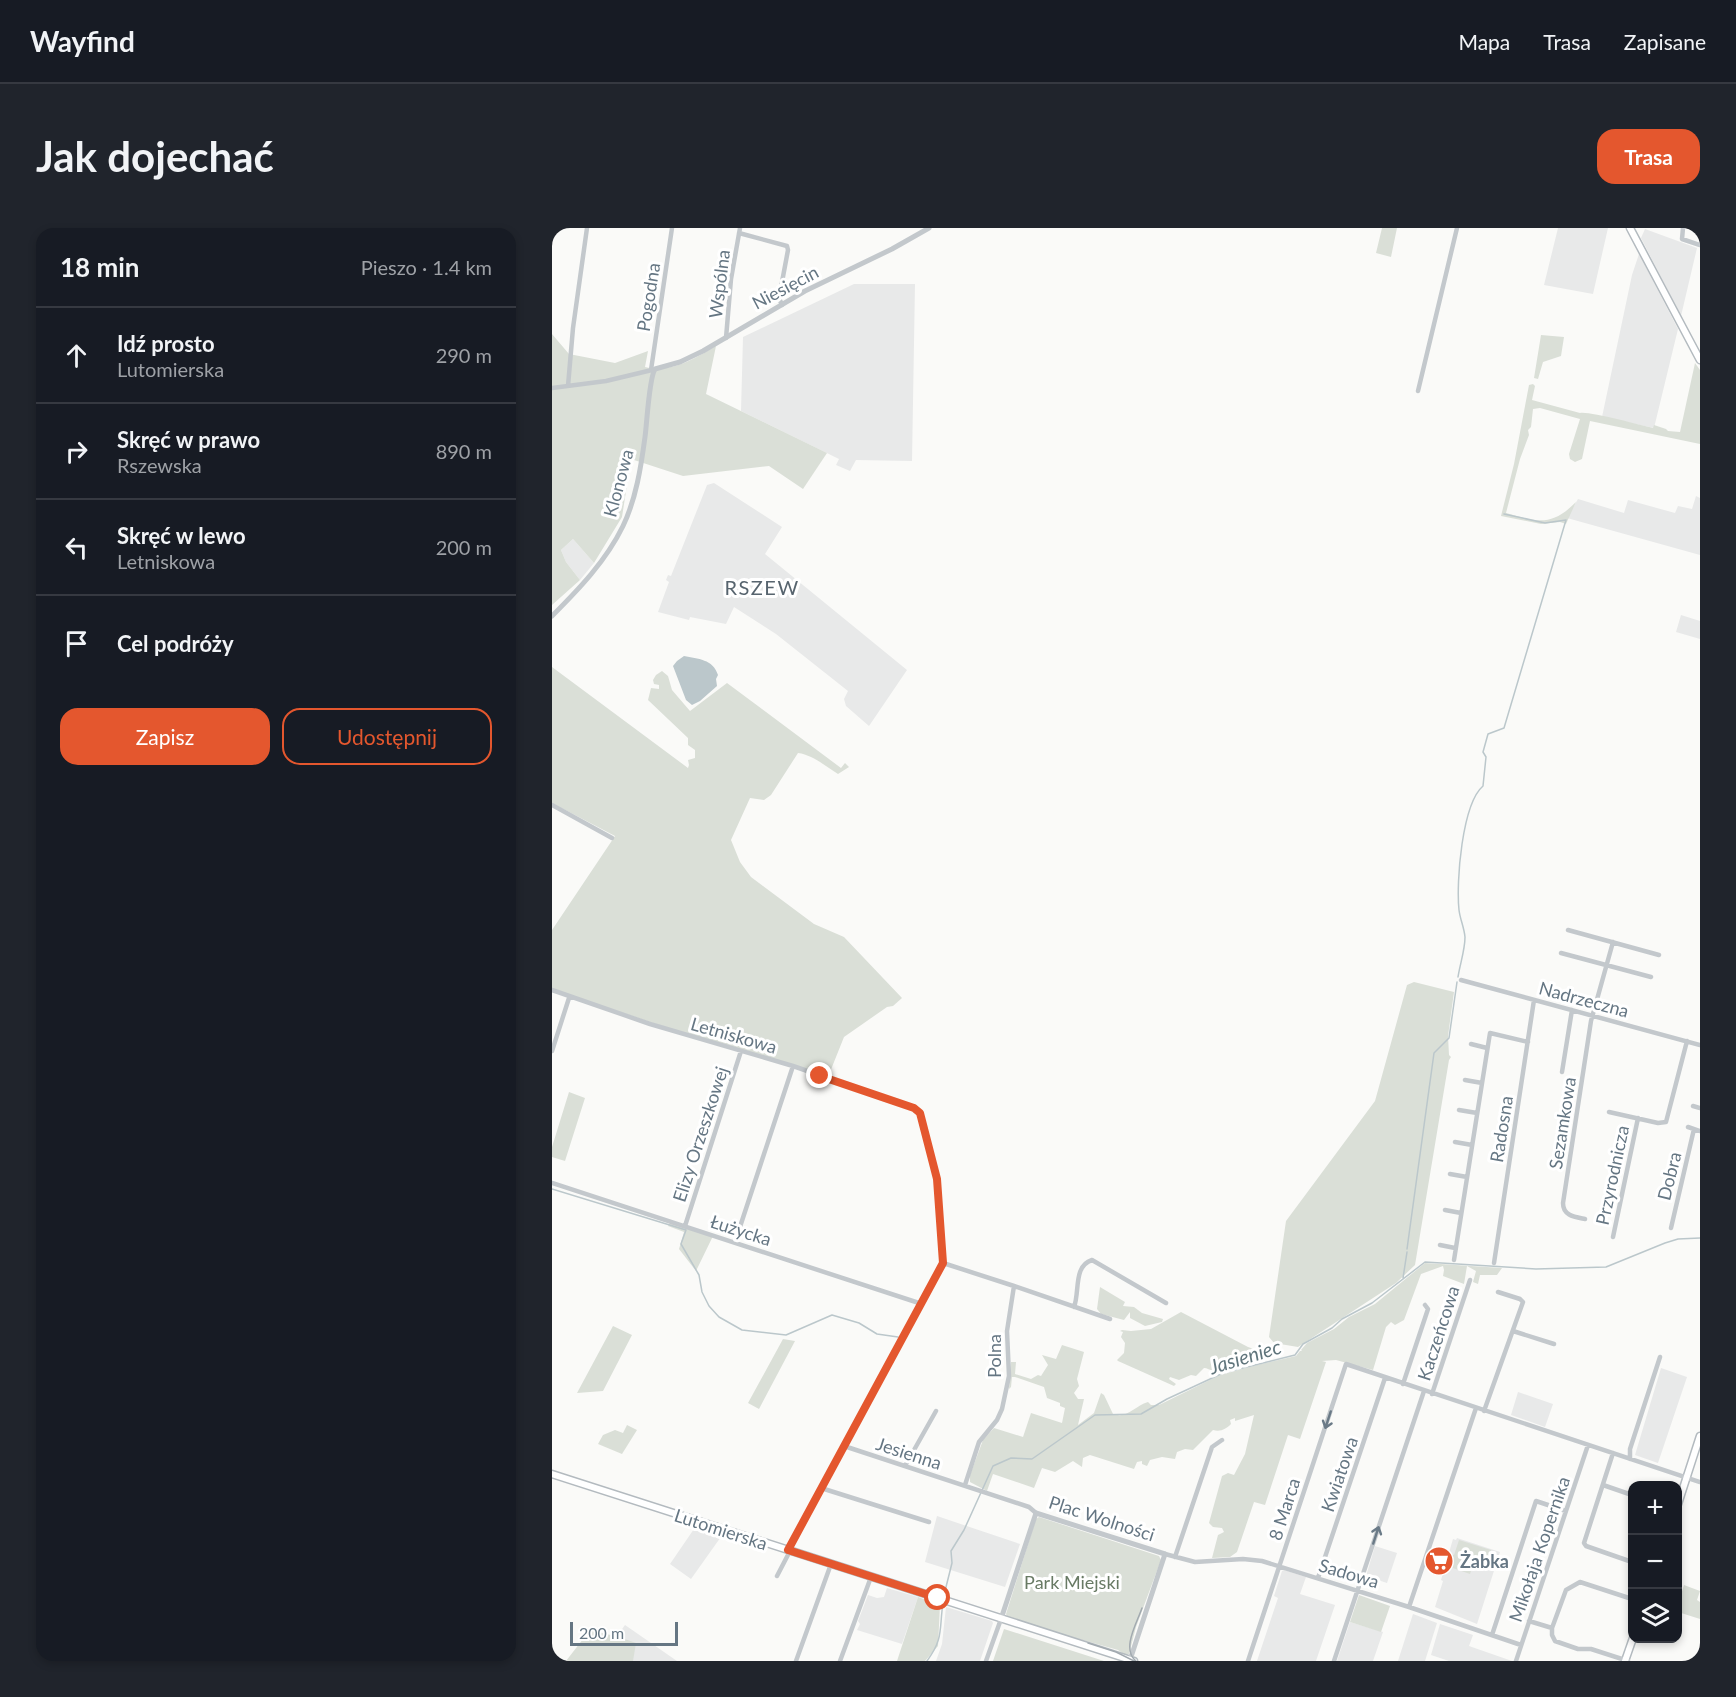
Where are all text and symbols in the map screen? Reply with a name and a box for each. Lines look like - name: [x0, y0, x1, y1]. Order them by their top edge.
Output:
- text: Wayfind: [30, 24, 135, 58]
- text: Mapa: [1458, 29, 1510, 54]
- text: Trasa: [1543, 29, 1591, 54]
- text: Zapisane: [1624, 29, 1706, 54]
- button: Trasa: [1597, 129, 1700, 184]
- text: Jak dojechać: [36, 131, 274, 181]
- street label: Wspólna: [704, 248, 734, 320]
- text: 18 min: [60, 251, 140, 283]
- text: Pieszo · 1.4 km: [361, 255, 492, 279]
- street label: Niesięcin: [748, 260, 822, 314]
- street label: Pogodna: [632, 261, 664, 333]
- text: Idź prosto: [117, 330, 215, 357]
- icon: ahead: [60, 339, 93, 372]
- text: 290 m: [436, 343, 492, 367]
- text: Lutomierska: [117, 357, 224, 381]
- text: Skręć w prawo: [117, 426, 260, 453]
- icon: right: [60, 435, 93, 468]
- text: 890 m: [436, 439, 492, 463]
- street label: Klonowa: [598, 447, 638, 519]
- text: Rszewska: [117, 453, 202, 477]
- text: Skręć w lewo: [117, 522, 246, 549]
- icon: left: [60, 531, 93, 564]
- text: 200 m: [436, 535, 492, 559]
- text: Letniskowa: [117, 549, 215, 573]
- district label: RSZEW: [724, 575, 800, 599]
- icon: arrive: [60, 627, 93, 660]
- text: Cel podróży: [117, 630, 234, 657]
- button: Zapisz: [60, 708, 270, 765]
- button: Udostępnij: [282, 708, 492, 765]
- street label: Nadrzeczna: [1537, 976, 1631, 1022]
- street label: Letniskowa: [689, 1012, 779, 1058]
- route end: [806, 1062, 832, 1088]
- street label: Elizy Orzeszkowej: [668, 1063, 732, 1205]
- street label: Sezamkowa: [1544, 1075, 1580, 1171]
- street label: Radosna: [1485, 1094, 1517, 1164]
- street label: Przyrodnicza: [1591, 1123, 1633, 1227]
- street label: Dobra: [1652, 1149, 1686, 1203]
- street label: Łużycka: [708, 1210, 774, 1250]
- street label: Kaczeńcowa: [1412, 1283, 1464, 1383]
- street label: Polna: [983, 1334, 1005, 1378]
- water label: Jasieniec: [1205, 1334, 1284, 1379]
- one-way arrow: [1321, 1410, 1332, 1429]
- street label: Jesienna: [874, 1432, 944, 1474]
- street label: Kwiatowa: [1316, 1434, 1362, 1514]
- street label: Mikołaja Kopernika: [1504, 1473, 1574, 1625]
- street label: 8 Marca: [1264, 1475, 1304, 1543]
- map controls: [1628, 1481, 1682, 1643]
- button: +: [1628, 1481, 1682, 1535]
- street label: Plac Wolności: [1046, 1491, 1158, 1545]
- street label: Lutomierska: [672, 1504, 770, 1554]
- one-way arrow: [1372, 1526, 1383, 1545]
- button: −: [1628, 1535, 1682, 1589]
- supermarket icon: Żabka: [1423, 1545, 1455, 1577]
- place label: Żabka: [1460, 1550, 1509, 1572]
- street label: Sadowa: [1316, 1553, 1382, 1593]
- park label: Park Miejski: [1024, 1571, 1120, 1593]
- route start: [924, 1584, 950, 1610]
- button: layers: [1628, 1589, 1682, 1643]
- scale bar: [570, 1619, 678, 1646]
- text: 200 m: [579, 1623, 624, 1642]

